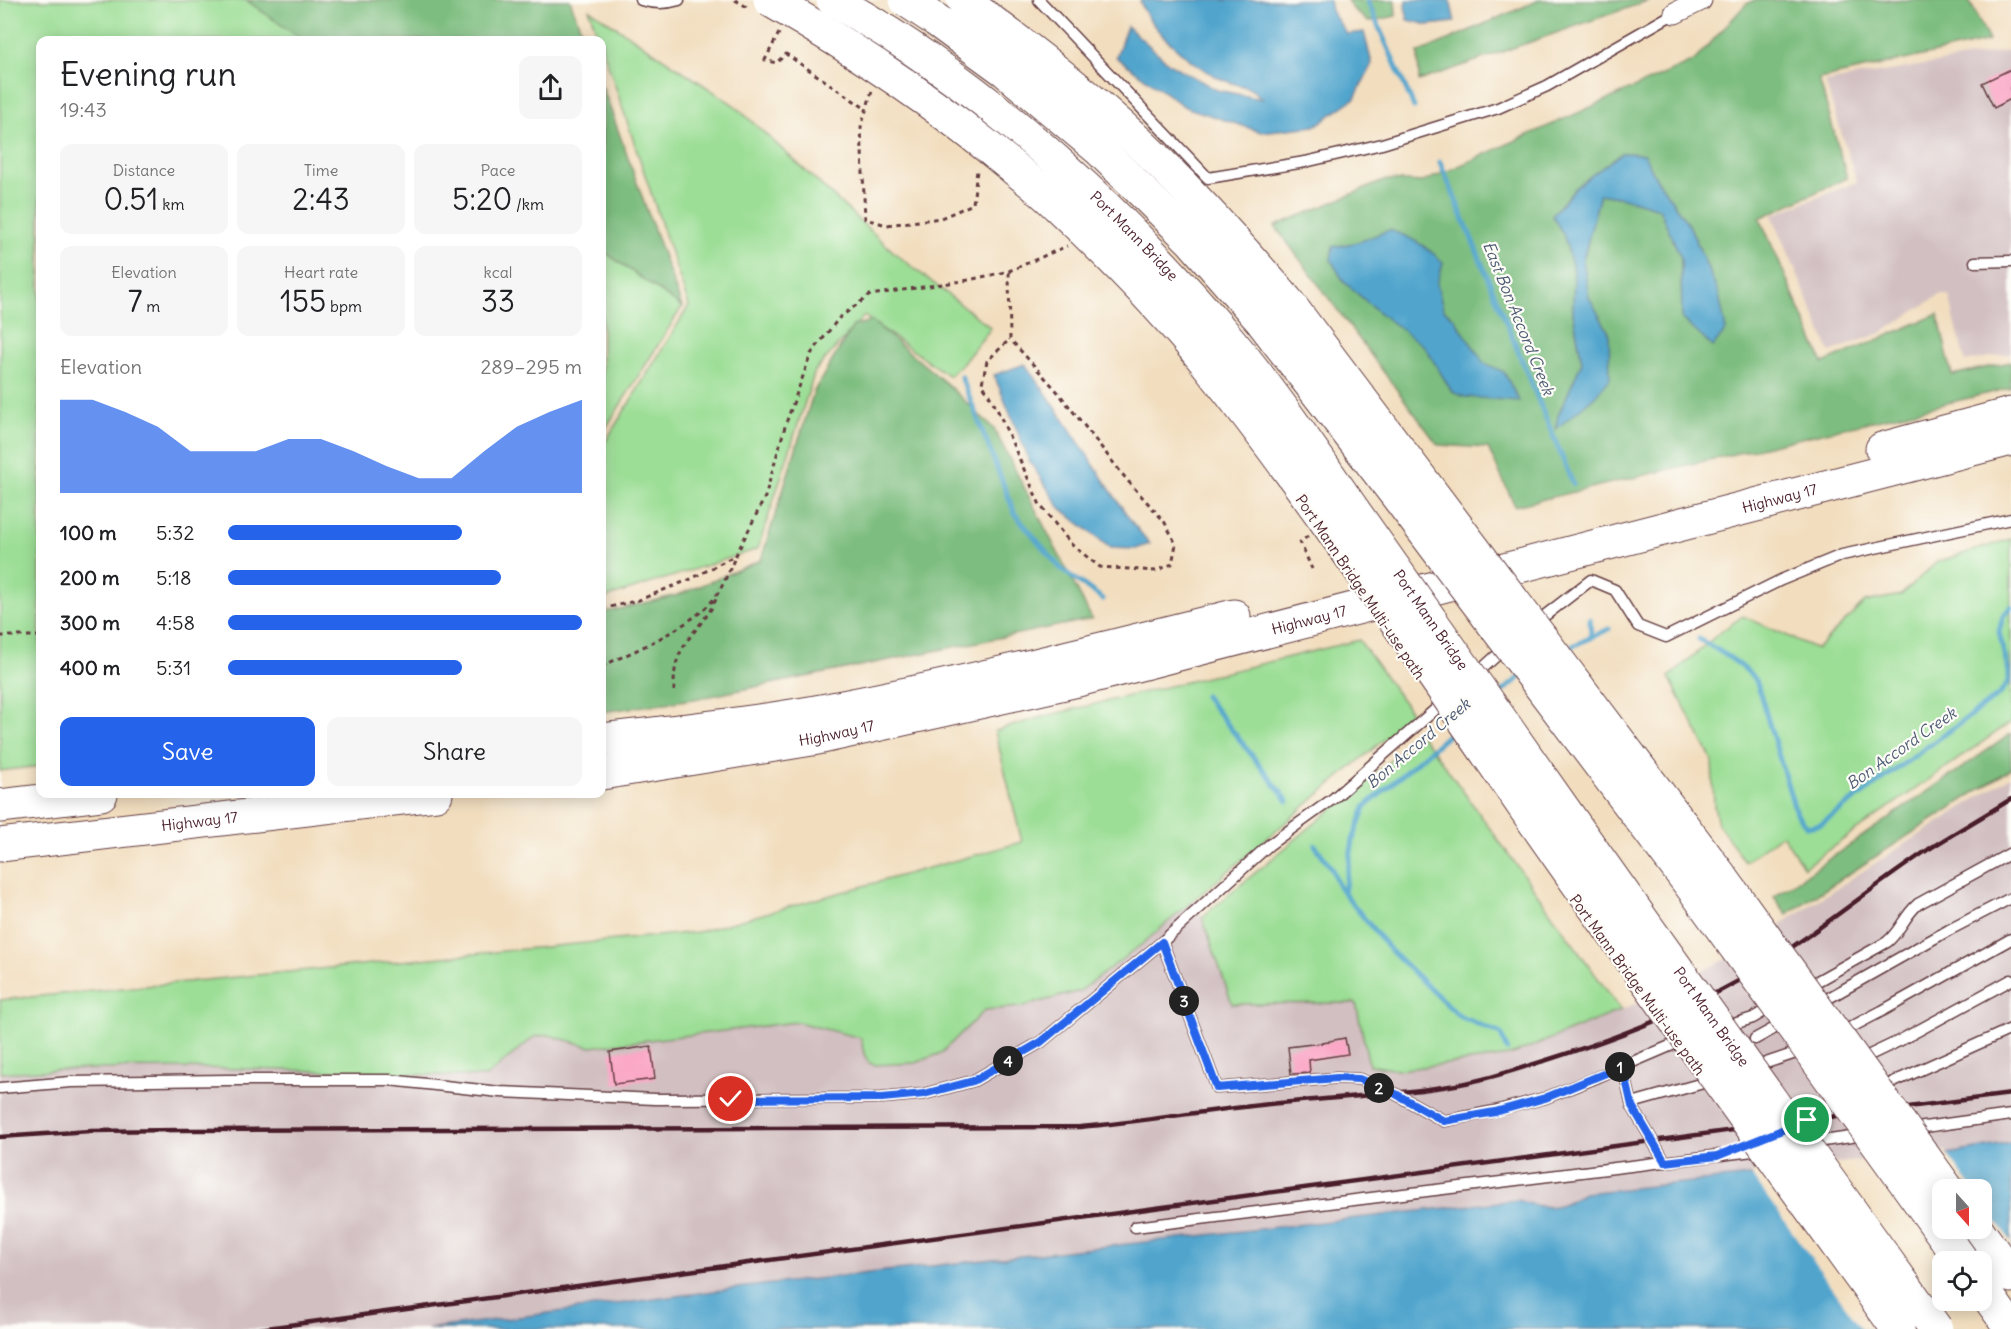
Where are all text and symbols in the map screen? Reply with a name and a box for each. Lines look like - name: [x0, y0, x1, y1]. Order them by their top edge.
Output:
- text: Evening run: [60, 53, 236, 95]
- button: share: [519, 56, 582, 119]
- text: 19:43: [60, 97, 107, 122]
- text: Distance: [113, 160, 175, 180]
- text: Time: [304, 160, 338, 180]
- text: Pace: [481, 160, 515, 180]
- text: 0.51: [103, 180, 159, 218]
- text: 2:43: [292, 180, 350, 218]
- text: 5:20: [452, 180, 512, 218]
- street label: Port Mann Bridge: [1086, 187, 1182, 285]
- text: km: [159, 194, 185, 214]
- text: /km: [512, 194, 544, 214]
- water label: East Bon Accord Creek: [1479, 238, 1560, 399]
- text: Elevation: [111, 262, 177, 282]
- text: Heart rate: [284, 262, 358, 282]
- text: kcal: [484, 262, 512, 282]
- text: 7: [128, 282, 142, 320]
- text: 155: [280, 282, 326, 320]
- text: 33: [481, 282, 515, 320]
- text: m: [142, 296, 160, 316]
- text: bpm: [326, 296, 362, 316]
- text: Elevation: [60, 354, 142, 379]
- text: 289–295 m: [480, 354, 582, 379]
- street label: Highway 17: [1740, 479, 1819, 517]
- street label: Port Mann Bridge Multi-use path: [1291, 491, 1430, 683]
- text: 100 m: [60, 520, 117, 545]
- text: 5:32: [156, 520, 194, 545]
- text: 200 m: [60, 565, 120, 590]
- text: 5:18: [156, 565, 191, 590]
- street label: Port Mann Bridge: [1389, 566, 1473, 674]
- street label: Highway 17: [1270, 601, 1349, 639]
- text: 300 m: [60, 610, 120, 635]
- text: 4:58: [156, 610, 195, 635]
- text: 400 m: [60, 655, 120, 680]
- text: 5:31: [156, 655, 191, 680]
- water label: Bon Accord Creek: [1362, 693, 1475, 792]
- water label: Bon Accord Creek: [1842, 702, 1961, 793]
- street label: Highway 17: [797, 716, 876, 750]
- button: Save: [60, 717, 315, 786]
- button: Share: [327, 717, 582, 786]
- street label: Highway 17: [160, 807, 239, 835]
- street label: Port Mann Bridge Multi-use path: [1565, 891, 1710, 1079]
- street label: Port Mann Bridge: [1669, 963, 1754, 1070]
- pin: 3: [1169, 986, 1199, 1016]
- text: 3: [1179, 991, 1189, 1011]
- pin: 4: [993, 1046, 1023, 1076]
- text: 4: [1003, 1051, 1013, 1071]
- pin: 1: [1605, 1052, 1635, 1082]
- text: 1: [1617, 1057, 1623, 1077]
- pin: [705, 1073, 756, 1124]
- pin: 2: [1364, 1073, 1394, 1103]
- text: 2: [1375, 1078, 1383, 1098]
- icon: check: [714, 1082, 747, 1115]
- pin: [1781, 1094, 1832, 1145]
- icon: arrive: [1790, 1103, 1823, 1136]
- north arrow: [1932, 1179, 1992, 1239]
- map controls: [1932, 1179, 1992, 1311]
- button: locate: [1932, 1251, 1992, 1311]

